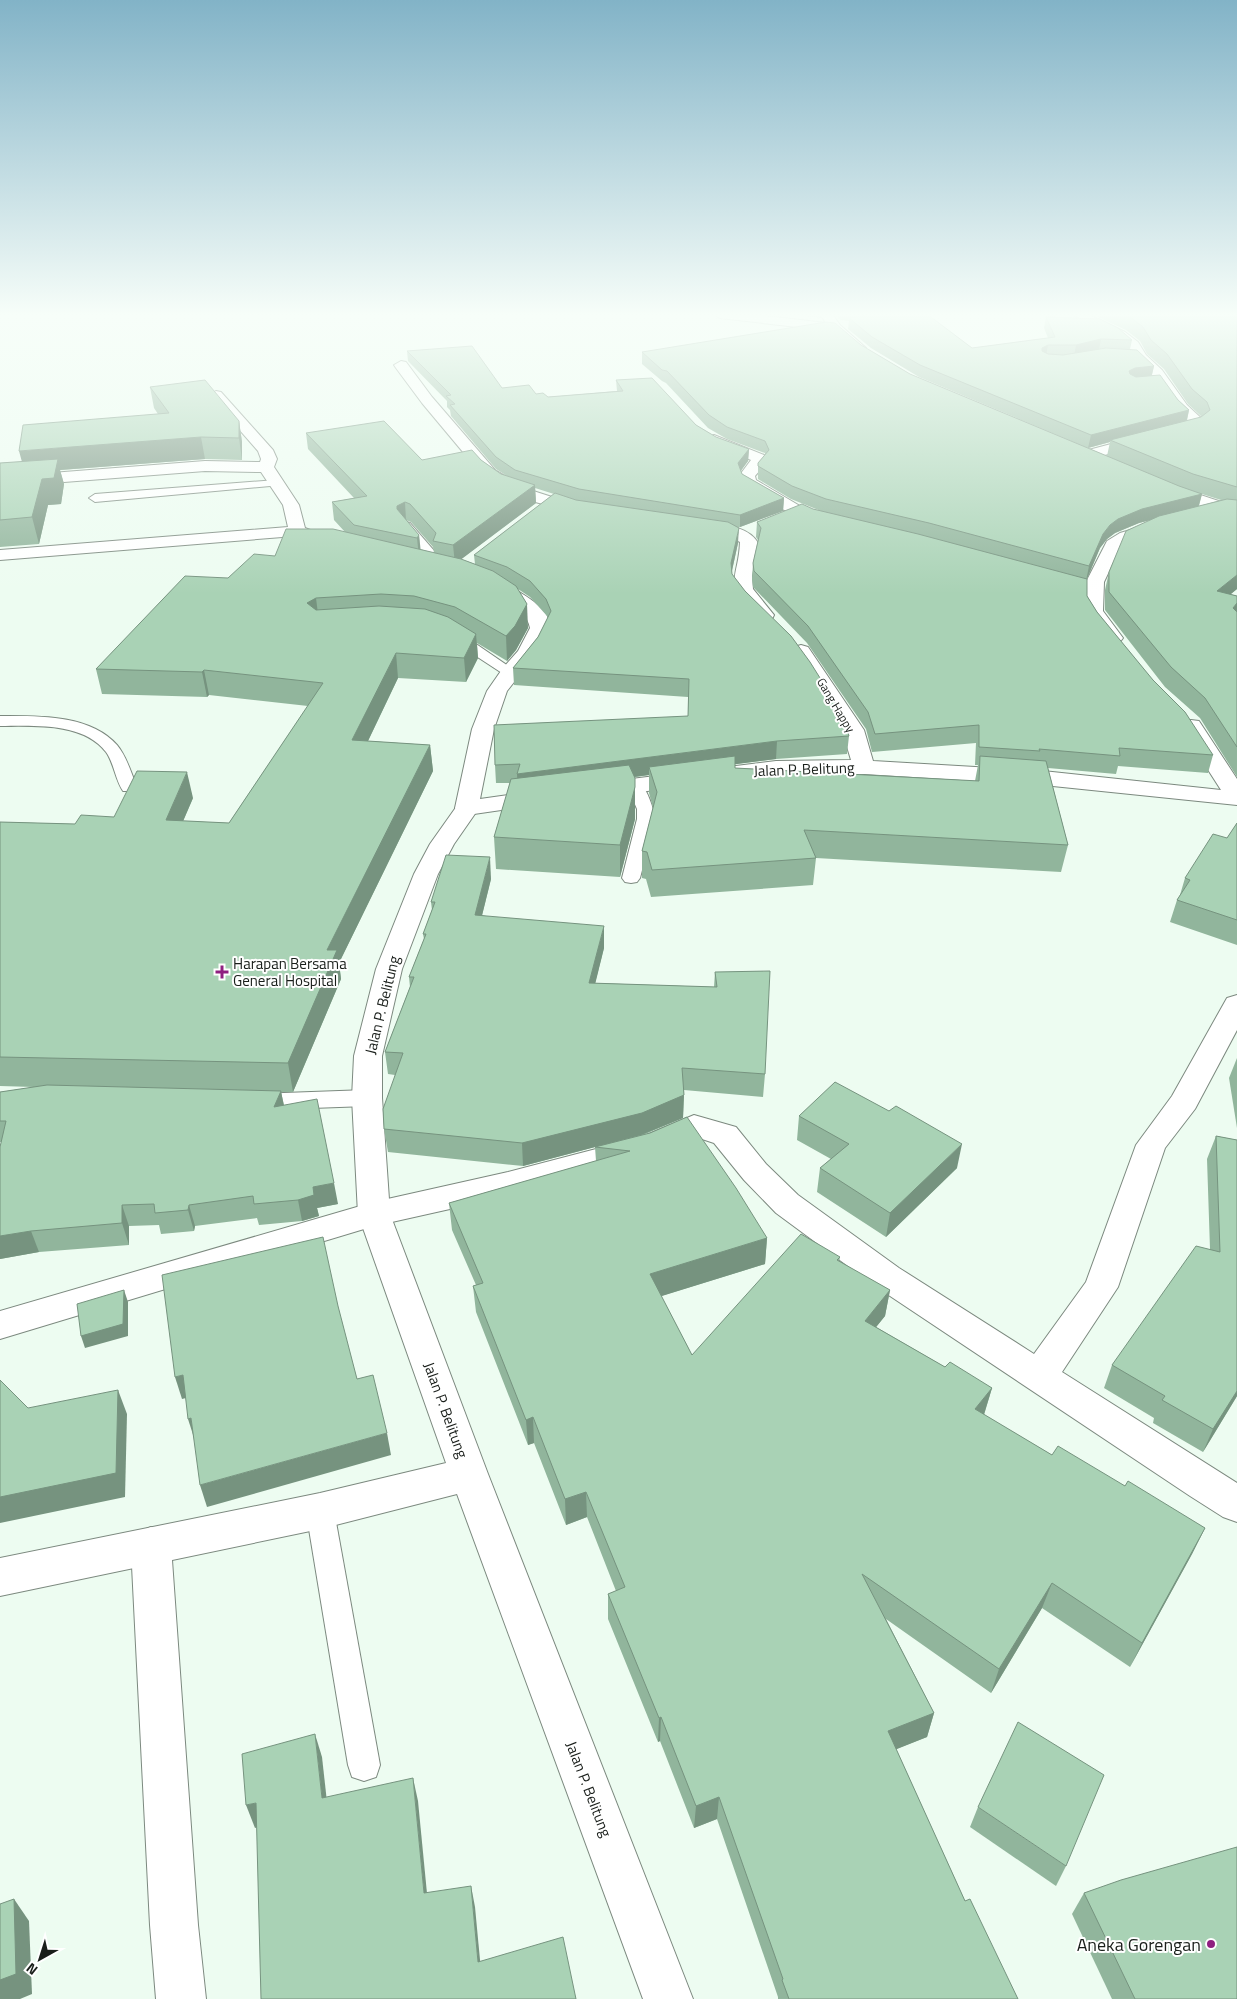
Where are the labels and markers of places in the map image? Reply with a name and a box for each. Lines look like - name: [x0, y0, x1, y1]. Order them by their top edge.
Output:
- place label: Harapan Bersama General Hospital: [233, 952, 347, 992]
- marker: Harapan Bersama General Hospital: [215, 965, 229, 979]
- place label: Aneka Gorengan: [1077, 1931, 1201, 1958]
- marker: Aneka Gorengan: [1205, 1938, 1217, 1950]

